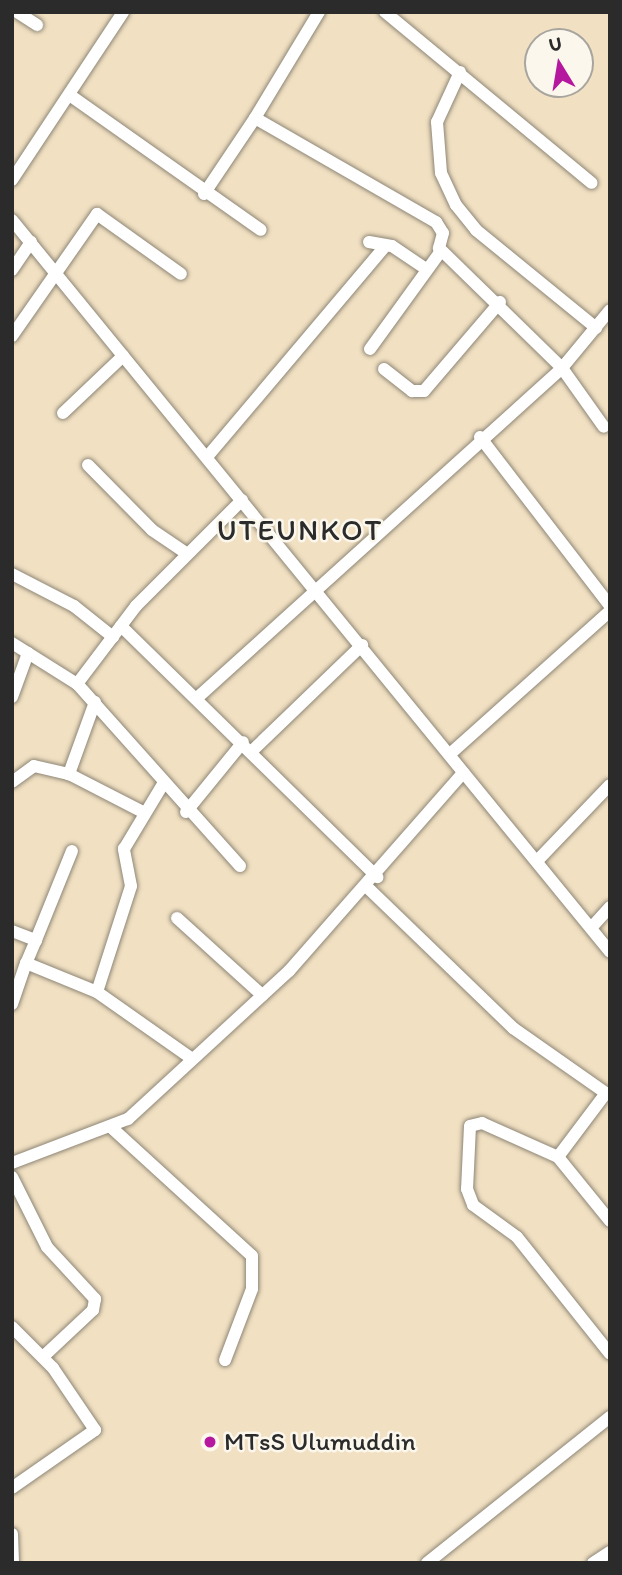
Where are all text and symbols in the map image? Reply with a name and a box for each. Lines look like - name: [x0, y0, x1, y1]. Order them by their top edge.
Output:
- north arrow: [524, 28, 594, 98]
- text: U: [547, 31, 564, 56]
- district label: UTEUNKOT: [217, 512, 383, 548]
- place label: MTsS Ulumuddin: [224, 1426, 414, 1458]
- marker: MTsS Ulumuddin: [202, 1434, 218, 1450]

